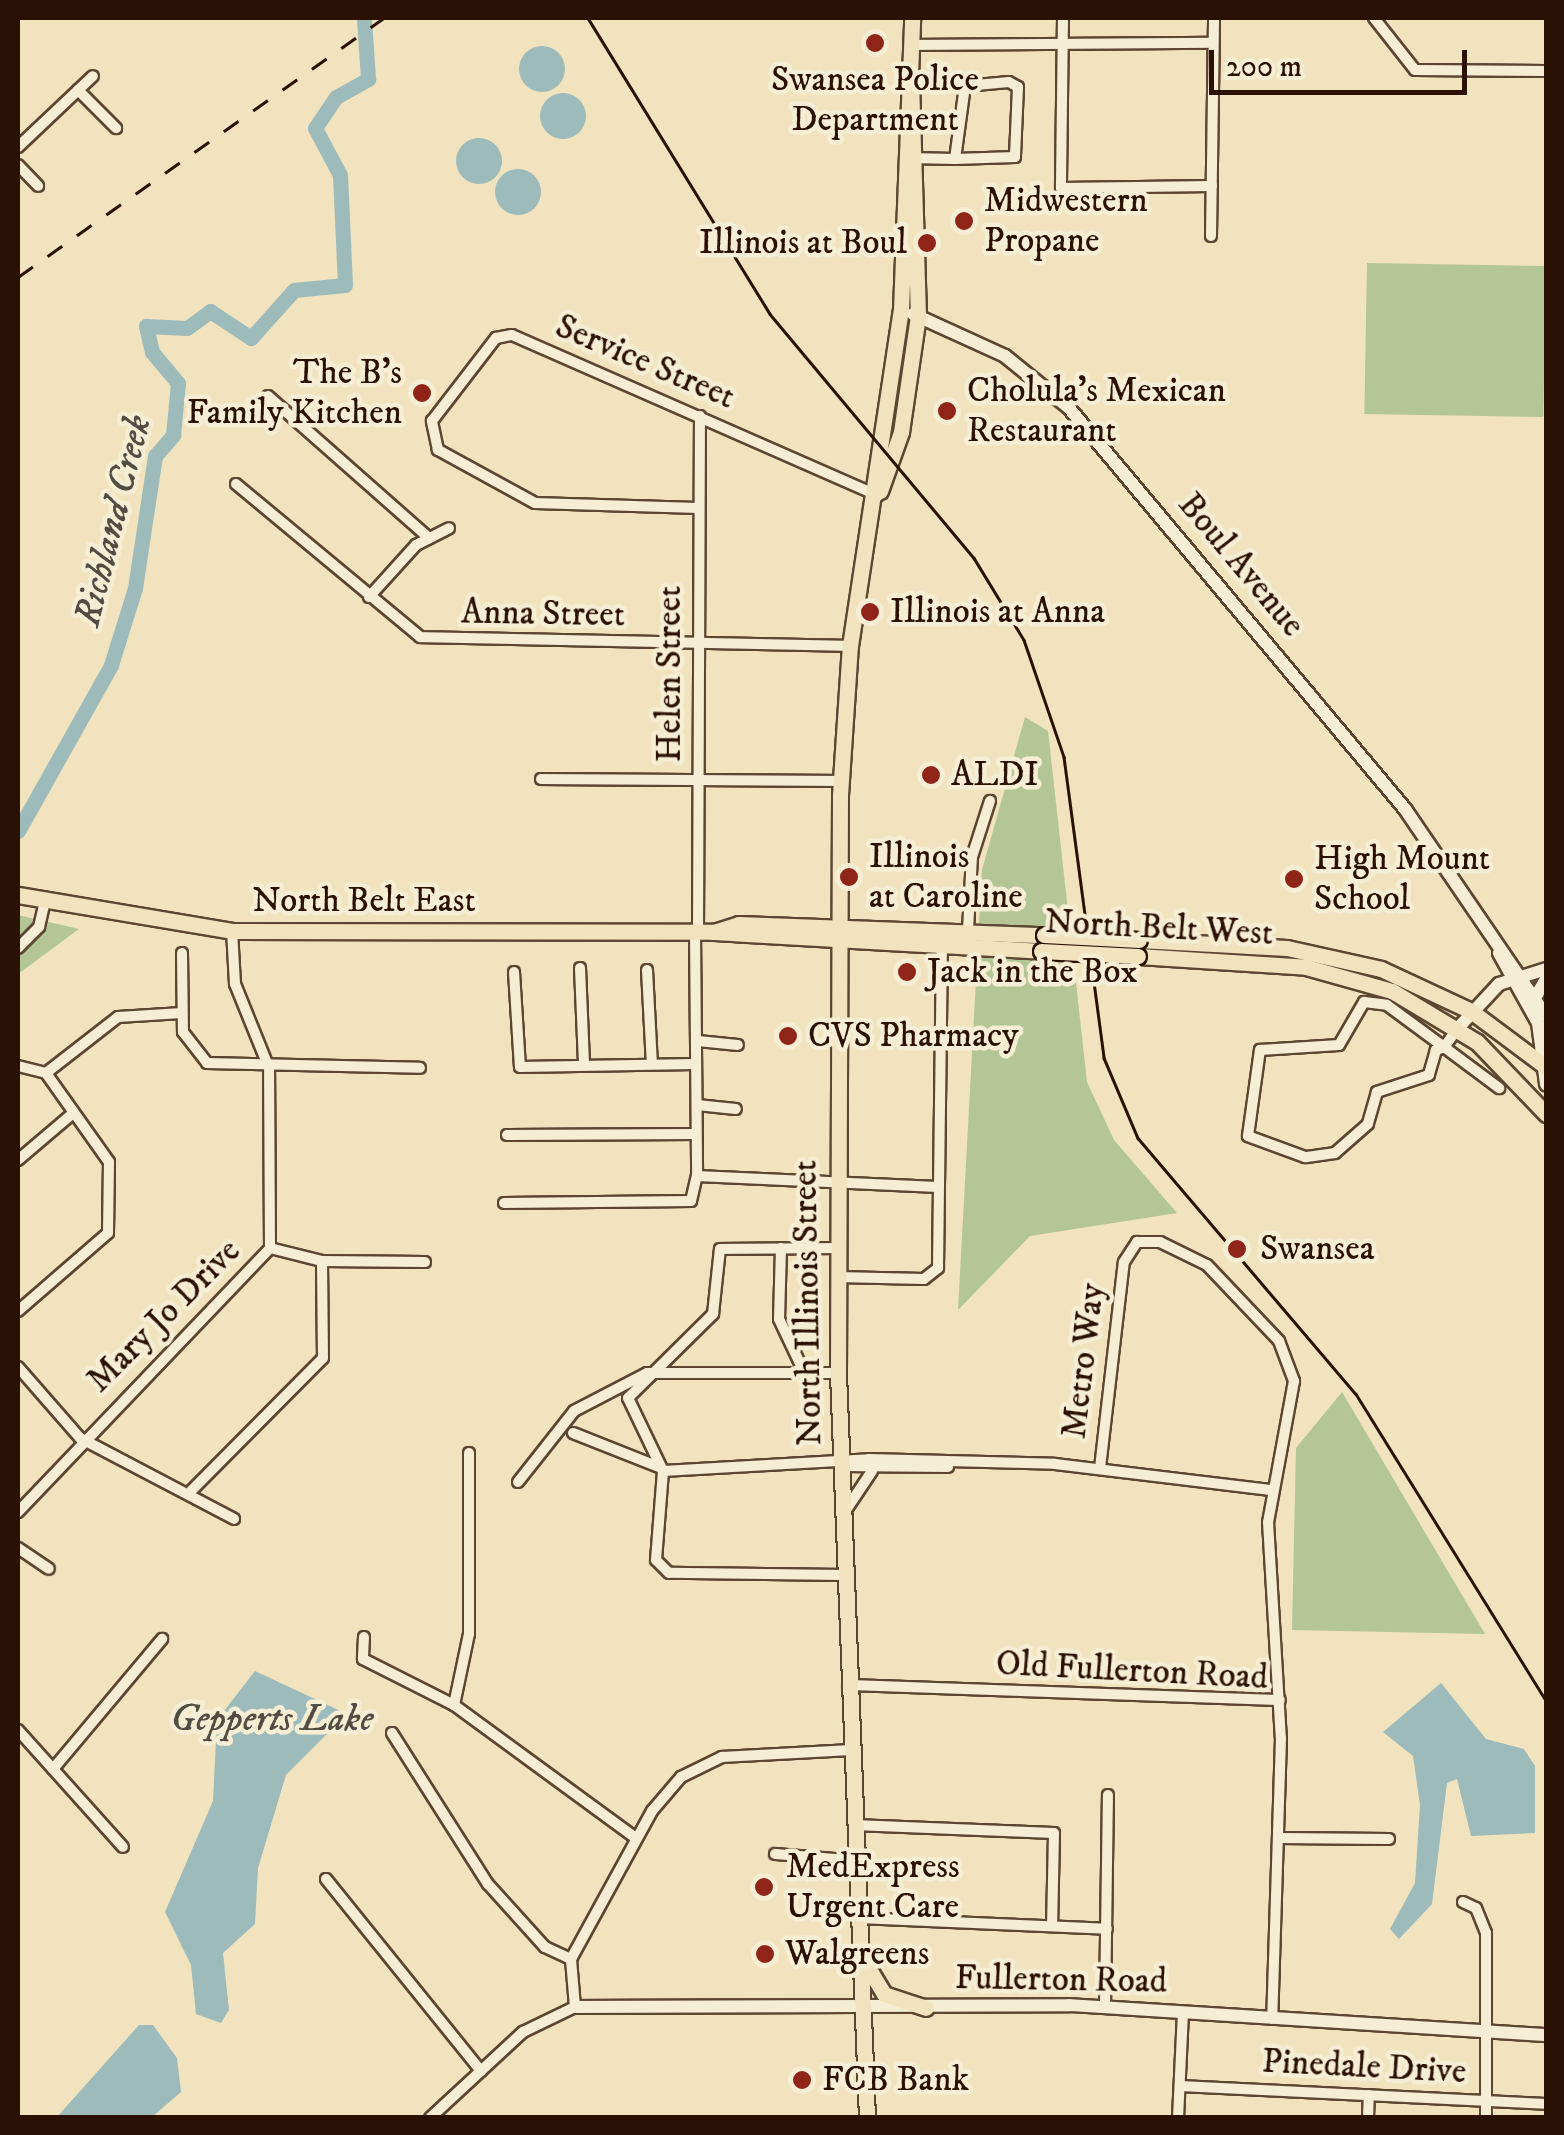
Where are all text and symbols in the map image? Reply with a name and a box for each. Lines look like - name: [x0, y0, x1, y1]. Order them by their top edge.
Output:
- scale bar: [1214, 30, 1472, 92]
- marker: Swansea Police Department: [864, 32, 886, 54]
- text: 200 m: [1226, 49, 1302, 86]
- place label: Swansea Police Department: [771, 59, 979, 141]
- place label: Midwestern Propane: [984, 180, 1148, 262]
- marker: Midwestern Propane: [953, 210, 975, 232]
- place label: Illinois at Boul: [699, 222, 907, 264]
- marker: Illinois at Boul: [916, 232, 938, 254]
- street label: Service Street: [549, 305, 741, 419]
- place label: The B's Family Kitchen: [186, 352, 402, 434]
- place label: Cholula's Mexican Restaurant: [967, 370, 1226, 452]
- marker: The B's Family Kitchen: [411, 382, 433, 404]
- marker: Cholula's Mexican Restaurant: [936, 400, 958, 422]
- water label: Richland Creek: [66, 411, 162, 631]
- street label: Boul Avenue: [1169, 484, 1313, 646]
- street label: Helen Street: [649, 586, 691, 762]
- place label: Illinois at Anna: [890, 591, 1105, 633]
- street label: Anna Street: [461, 592, 625, 636]
- marker: Illinois at Anna: [859, 601, 881, 623]
- place label: ALDI: [951, 754, 1039, 796]
- marker: ALDI: [920, 764, 942, 786]
- place label: Illinois at Caroline: [869, 836, 1023, 918]
- place label: High Mount School: [1314, 838, 1490, 920]
- marker: Illinois at Caroline: [838, 866, 860, 888]
- marker: High Mount School: [1283, 868, 1305, 890]
- street label: North Belt East: [252, 880, 476, 922]
- street label: North Belt West: [1044, 901, 1274, 955]
- place label: Jack in the Box: [927, 951, 1138, 993]
- marker: Jack in the Box: [896, 961, 918, 983]
- place label: CVS Pharmacy: [808, 1015, 1019, 1057]
- marker: CVS Pharmacy: [777, 1025, 799, 1047]
- street label: North Illinois Street: [785, 1160, 831, 1446]
- place label: Swansea: [1260, 1228, 1375, 1270]
- street label: Mary Jo Drive: [79, 1231, 249, 1401]
- marker: Swansea: [1224, 1236, 1250, 1262]
- street label: Metro Way: [1054, 1281, 1114, 1441]
- street label: Old Fullerton Road: [995, 1643, 1269, 1699]
- water label: Gepperts Lake: [171, 1697, 373, 1743]
- place label: MedExpress Urgent Care: [786, 1846, 960, 1928]
- marker: MedExpress Urgent Care: [751, 1874, 777, 1900]
- place label: Walgreens: [785, 1933, 929, 1975]
- marker: Walgreens: [754, 1943, 776, 1965]
- street label: Fullerton Road: [954, 1957, 1168, 2003]
- street label: Pinedale Drive: [1261, 2041, 1467, 2093]
- place label: FCB Bank: [822, 2059, 969, 2101]
- marker: FCB Bank: [791, 2069, 813, 2091]

